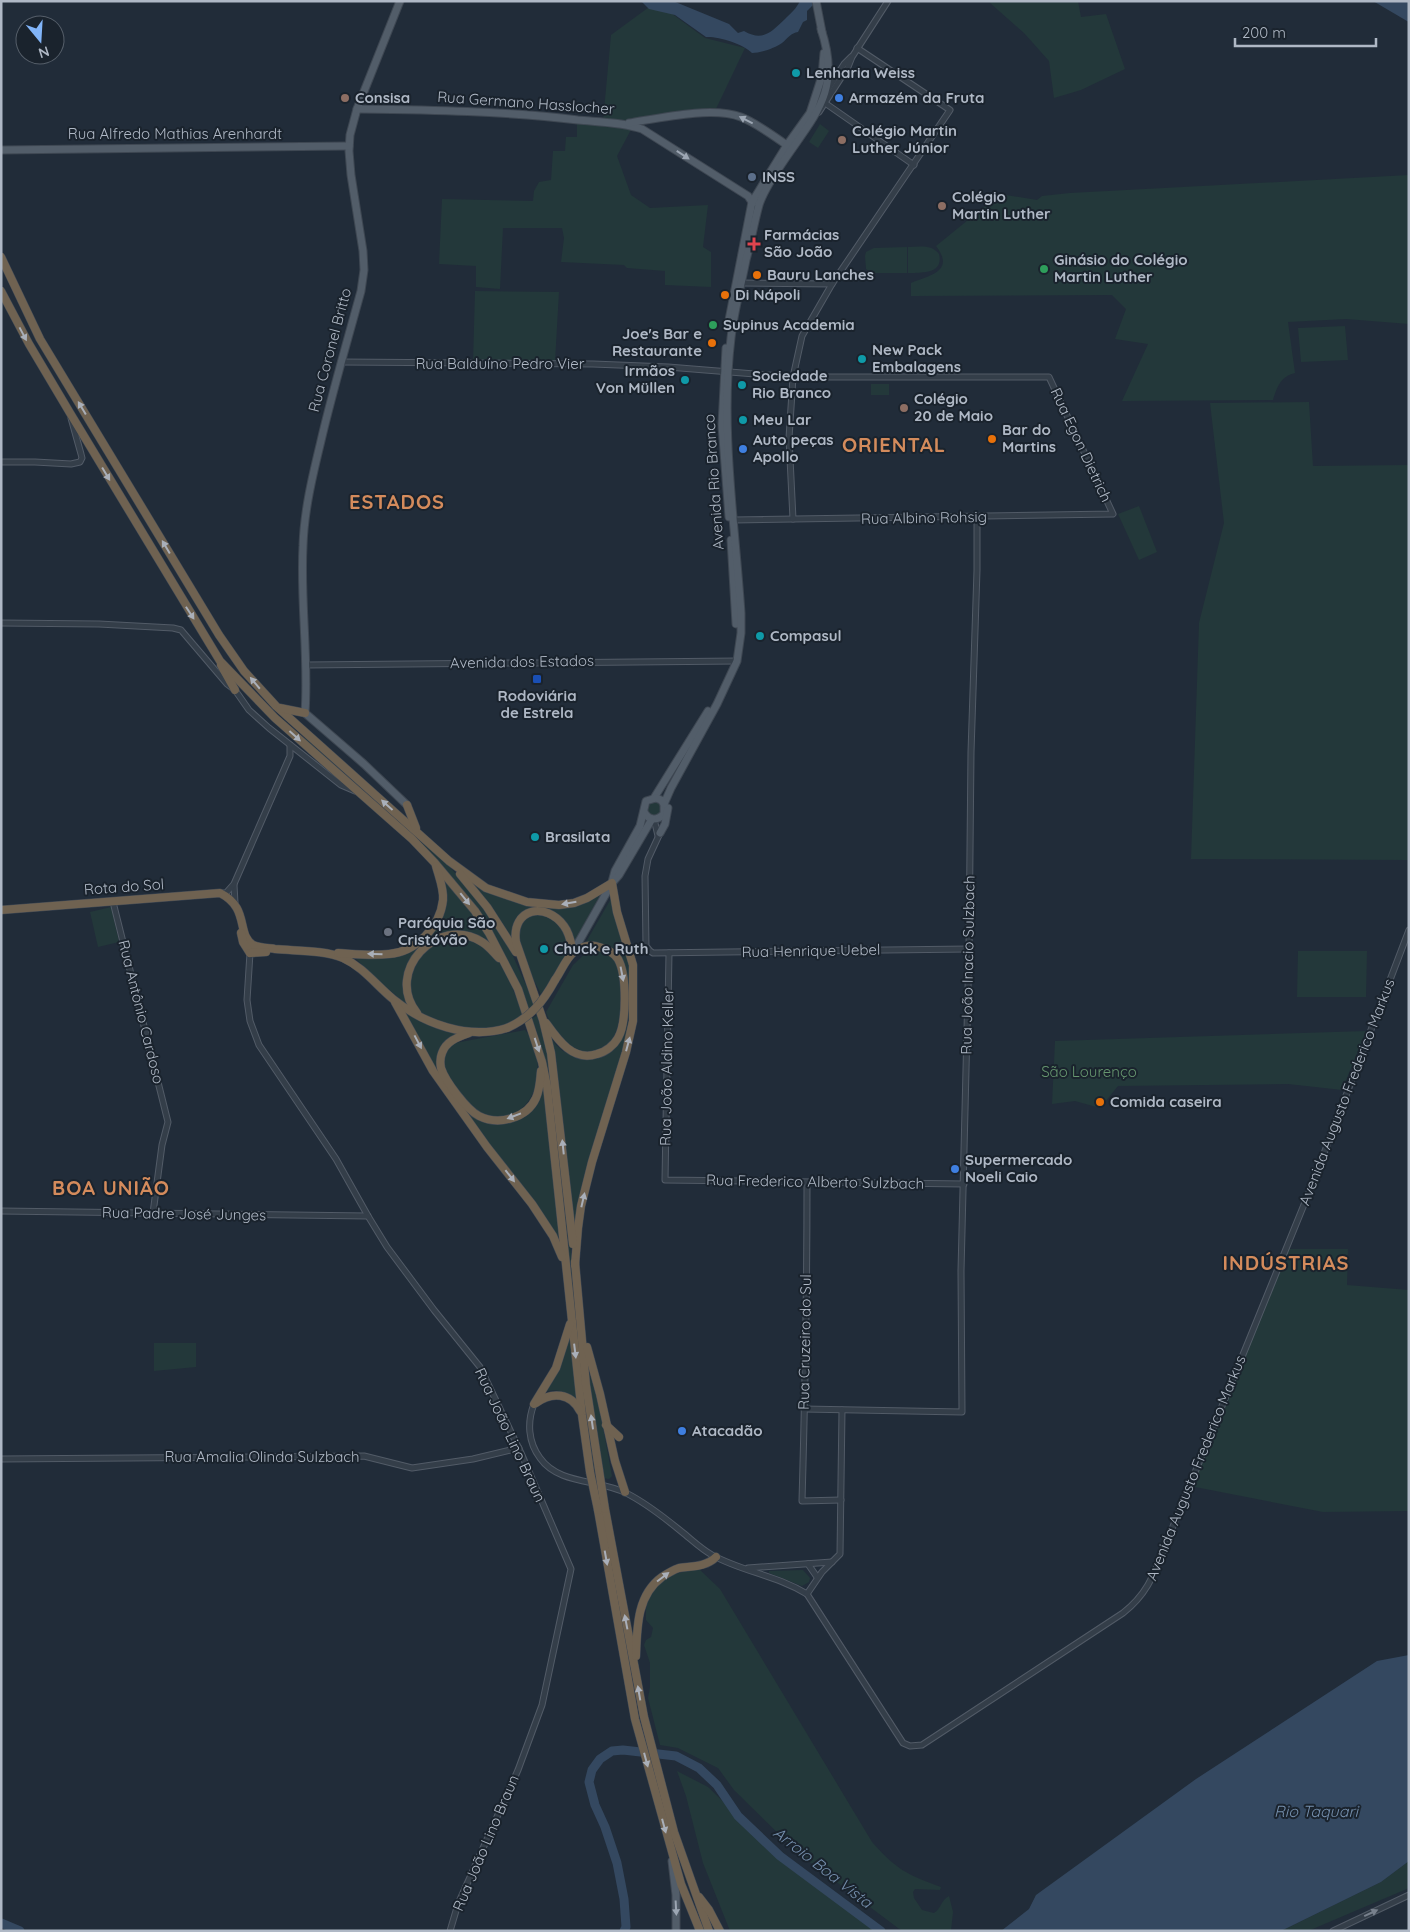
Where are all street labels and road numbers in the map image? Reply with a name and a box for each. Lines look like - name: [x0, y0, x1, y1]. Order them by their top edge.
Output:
- street label: Rua Germano Hasslocher: [437, 87, 616, 118]
- street label: Rua Alfredo Mathias Arenhardt: [68, 124, 282, 143]
- street label: Rua Coronel Britto: [304, 286, 355, 414]
- street label: Rua Balduíno Pedro Vier: [415, 354, 585, 373]
- street label: Rua Egon Dietrich: [1047, 385, 1116, 505]
- street label: Avenida Rio Branco: [699, 413, 728, 551]
- street label: Rua Albino Rohsig: [861, 507, 987, 528]
- street label: Avenida dos Estados: [450, 651, 594, 672]
- street label: Rota do Sol: [83, 874, 165, 899]
- street label: Rua João Inacio Sulzbach: [956, 875, 979, 1055]
- street label: Rua Antônio Cardoso: [114, 938, 169, 1086]
- street label: Rua Henrique Uebel: [741, 940, 881, 961]
- street label: Avenida Augusto Frederico Markus: [1294, 976, 1399, 1208]
- street label: Rua João Aldino Keller: [656, 988, 677, 1146]
- street label: Rua Frederico Alberto Sulzbach: [706, 1170, 924, 1193]
- street label: Rua Padre José Junges: [102, 1203, 266, 1224]
- street label: Rua Cruzeiro do Sul: [794, 1274, 815, 1410]
- street label: Avenida Augusto Frederico Markus: [1142, 1352, 1250, 1583]
- street label: Rua João Lino Braun: [471, 1365, 550, 1505]
- street label: Rua Amalia Olinda Sulzbach: [164, 1447, 360, 1466]
- street label: Rua João Lino Braun: [448, 1772, 523, 1914]

